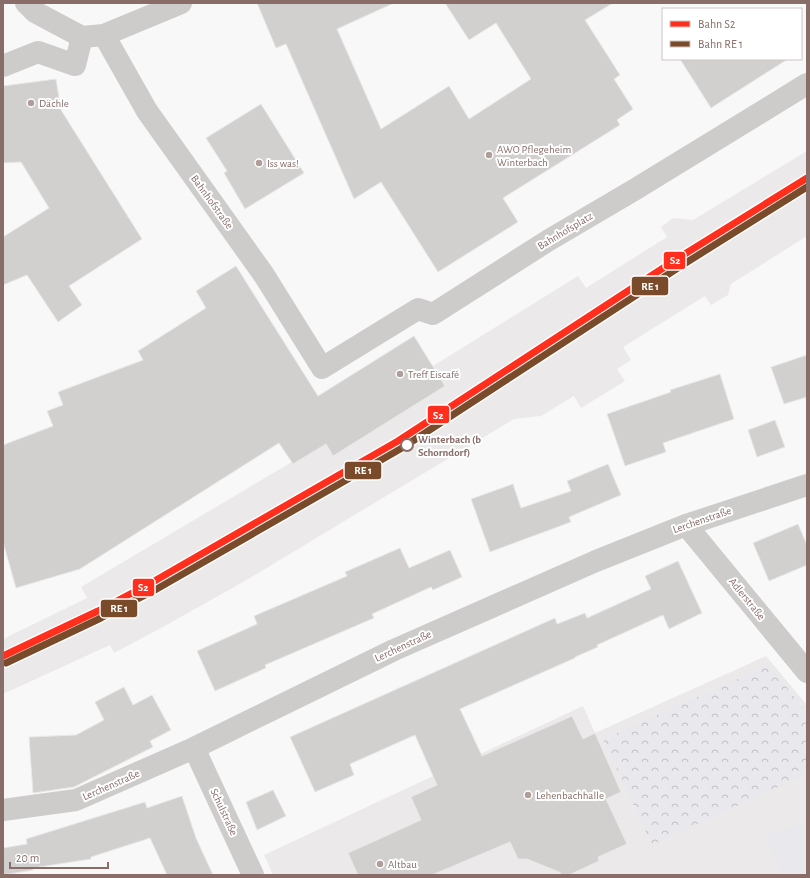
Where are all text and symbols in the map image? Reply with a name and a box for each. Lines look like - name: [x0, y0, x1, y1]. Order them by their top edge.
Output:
- legend: [662, 8, 802, 60]
- text: Bahn S2: [698, 18, 736, 30]
- text: Bahn RE 1: [698, 38, 743, 50]
- marker: Dächle: [26, 98, 36, 108]
- place label: Dächle: [39, 98, 69, 109]
- place label: AWO Pflegeheim Winterbach: [497, 144, 571, 168]
- marker: AWO Pflegeheim Winterbach: [484, 150, 494, 160]
- marker: Iss was!: [254, 158, 264, 168]
- place label: Iss was!: [267, 158, 299, 169]
- street label: Bahnhofstraße: [189, 173, 235, 231]
- street label: Bahnhofsplatz: [536, 210, 595, 252]
- line badge: S2: [663, 251, 686, 270]
- text: S2: [670, 255, 680, 266]
- line badge: RE 1: [631, 276, 669, 296]
- text: RE 1: [641, 281, 659, 292]
- marker: Treff Eiscafé: [395, 369, 405, 379]
- place label: Treff Eiscafé: [408, 369, 459, 380]
- line badge: S2: [427, 405, 450, 424]
- text: S2: [433, 410, 443, 421]
- place label: Winterbach (b Schorndorf): [418, 434, 481, 458]
- marker: Winterbach (b Schorndorf): [400, 438, 414, 452]
- line badge: RE 1: [344, 461, 382, 480]
- text: RE 1: [354, 465, 372, 476]
- street label: Lerchenstraße: [671, 505, 733, 535]
- street label: Adlerstraße: [727, 576, 767, 622]
- line badge: S2: [132, 578, 155, 597]
- text: S2: [138, 582, 148, 593]
- line badge: RE 1: [100, 599, 138, 618]
- text: RE 1: [110, 603, 128, 614]
- street label: Lerchenstraße: [373, 628, 433, 664]
- street label: Lerchenstraße: [81, 768, 141, 802]
- street label: Schulstraße: [208, 787, 240, 837]
- marker: Lehenbachhalle: [523, 790, 533, 800]
- place label: Lehenbachhalle: [536, 790, 604, 801]
- scale bar: [10, 844, 108, 870]
- text: 20 m: [16, 852, 39, 864]
- marker: Altbau: [375, 859, 385, 869]
- place label: Altbau: [388, 859, 417, 870]

